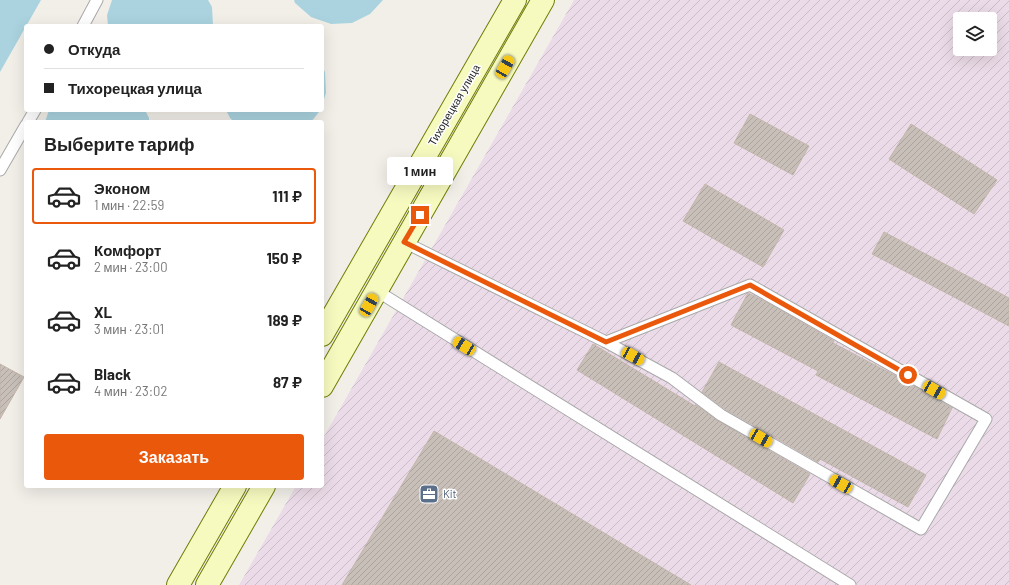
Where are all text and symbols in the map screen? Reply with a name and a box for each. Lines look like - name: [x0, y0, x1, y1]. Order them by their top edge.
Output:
- map controls: [953, 12, 997, 56]
- button: layers: [953, 12, 997, 56]
- text: Откуда: [68, 40, 120, 58]
- car: [494, 54, 516, 80]
- street label: Тихорецкая улица: [425, 61, 483, 148]
- text: Тихорецкая улица: [68, 79, 202, 97]
- text: Выберите тариф: [44, 133, 195, 155]
- callout: 1 мин: [387, 157, 453, 185]
- text: 1 мин: [404, 163, 436, 179]
- icon: car: [46, 178, 82, 214]
- text: Эконом: [94, 179, 150, 197]
- text: 111 ₽: [272, 187, 302, 205]
- text: 1 мин · 22:59: [94, 197, 164, 213]
- route end: [411, 206, 429, 224]
- icon: car: [46, 240, 82, 276]
- text: Комфорт: [94, 241, 161, 259]
- text: 150 ₽: [267, 249, 302, 267]
- text: 2 мин · 23:00: [94, 259, 168, 275]
- car: [358, 292, 380, 318]
- icon: car: [46, 302, 82, 338]
- text: XL: [94, 303, 112, 321]
- text: 189 ₽: [267, 311, 302, 329]
- text: 3 мин · 23:01: [94, 321, 164, 337]
- car: [451, 335, 477, 357]
- car: [620, 345, 646, 367]
- icon: car: [46, 364, 82, 400]
- text: Black: [94, 365, 131, 383]
- route start: [899, 366, 917, 384]
- text: 87 ₽: [273, 373, 302, 391]
- car: [921, 379, 947, 401]
- text: 4 мин · 23:02: [94, 383, 167, 399]
- car: [748, 427, 774, 449]
- button: Заказать: [44, 434, 304, 480]
- car: [828, 473, 854, 495]
- office icon: Kit: [418, 483, 440, 505]
- place label: Kit: [443, 487, 457, 500]

